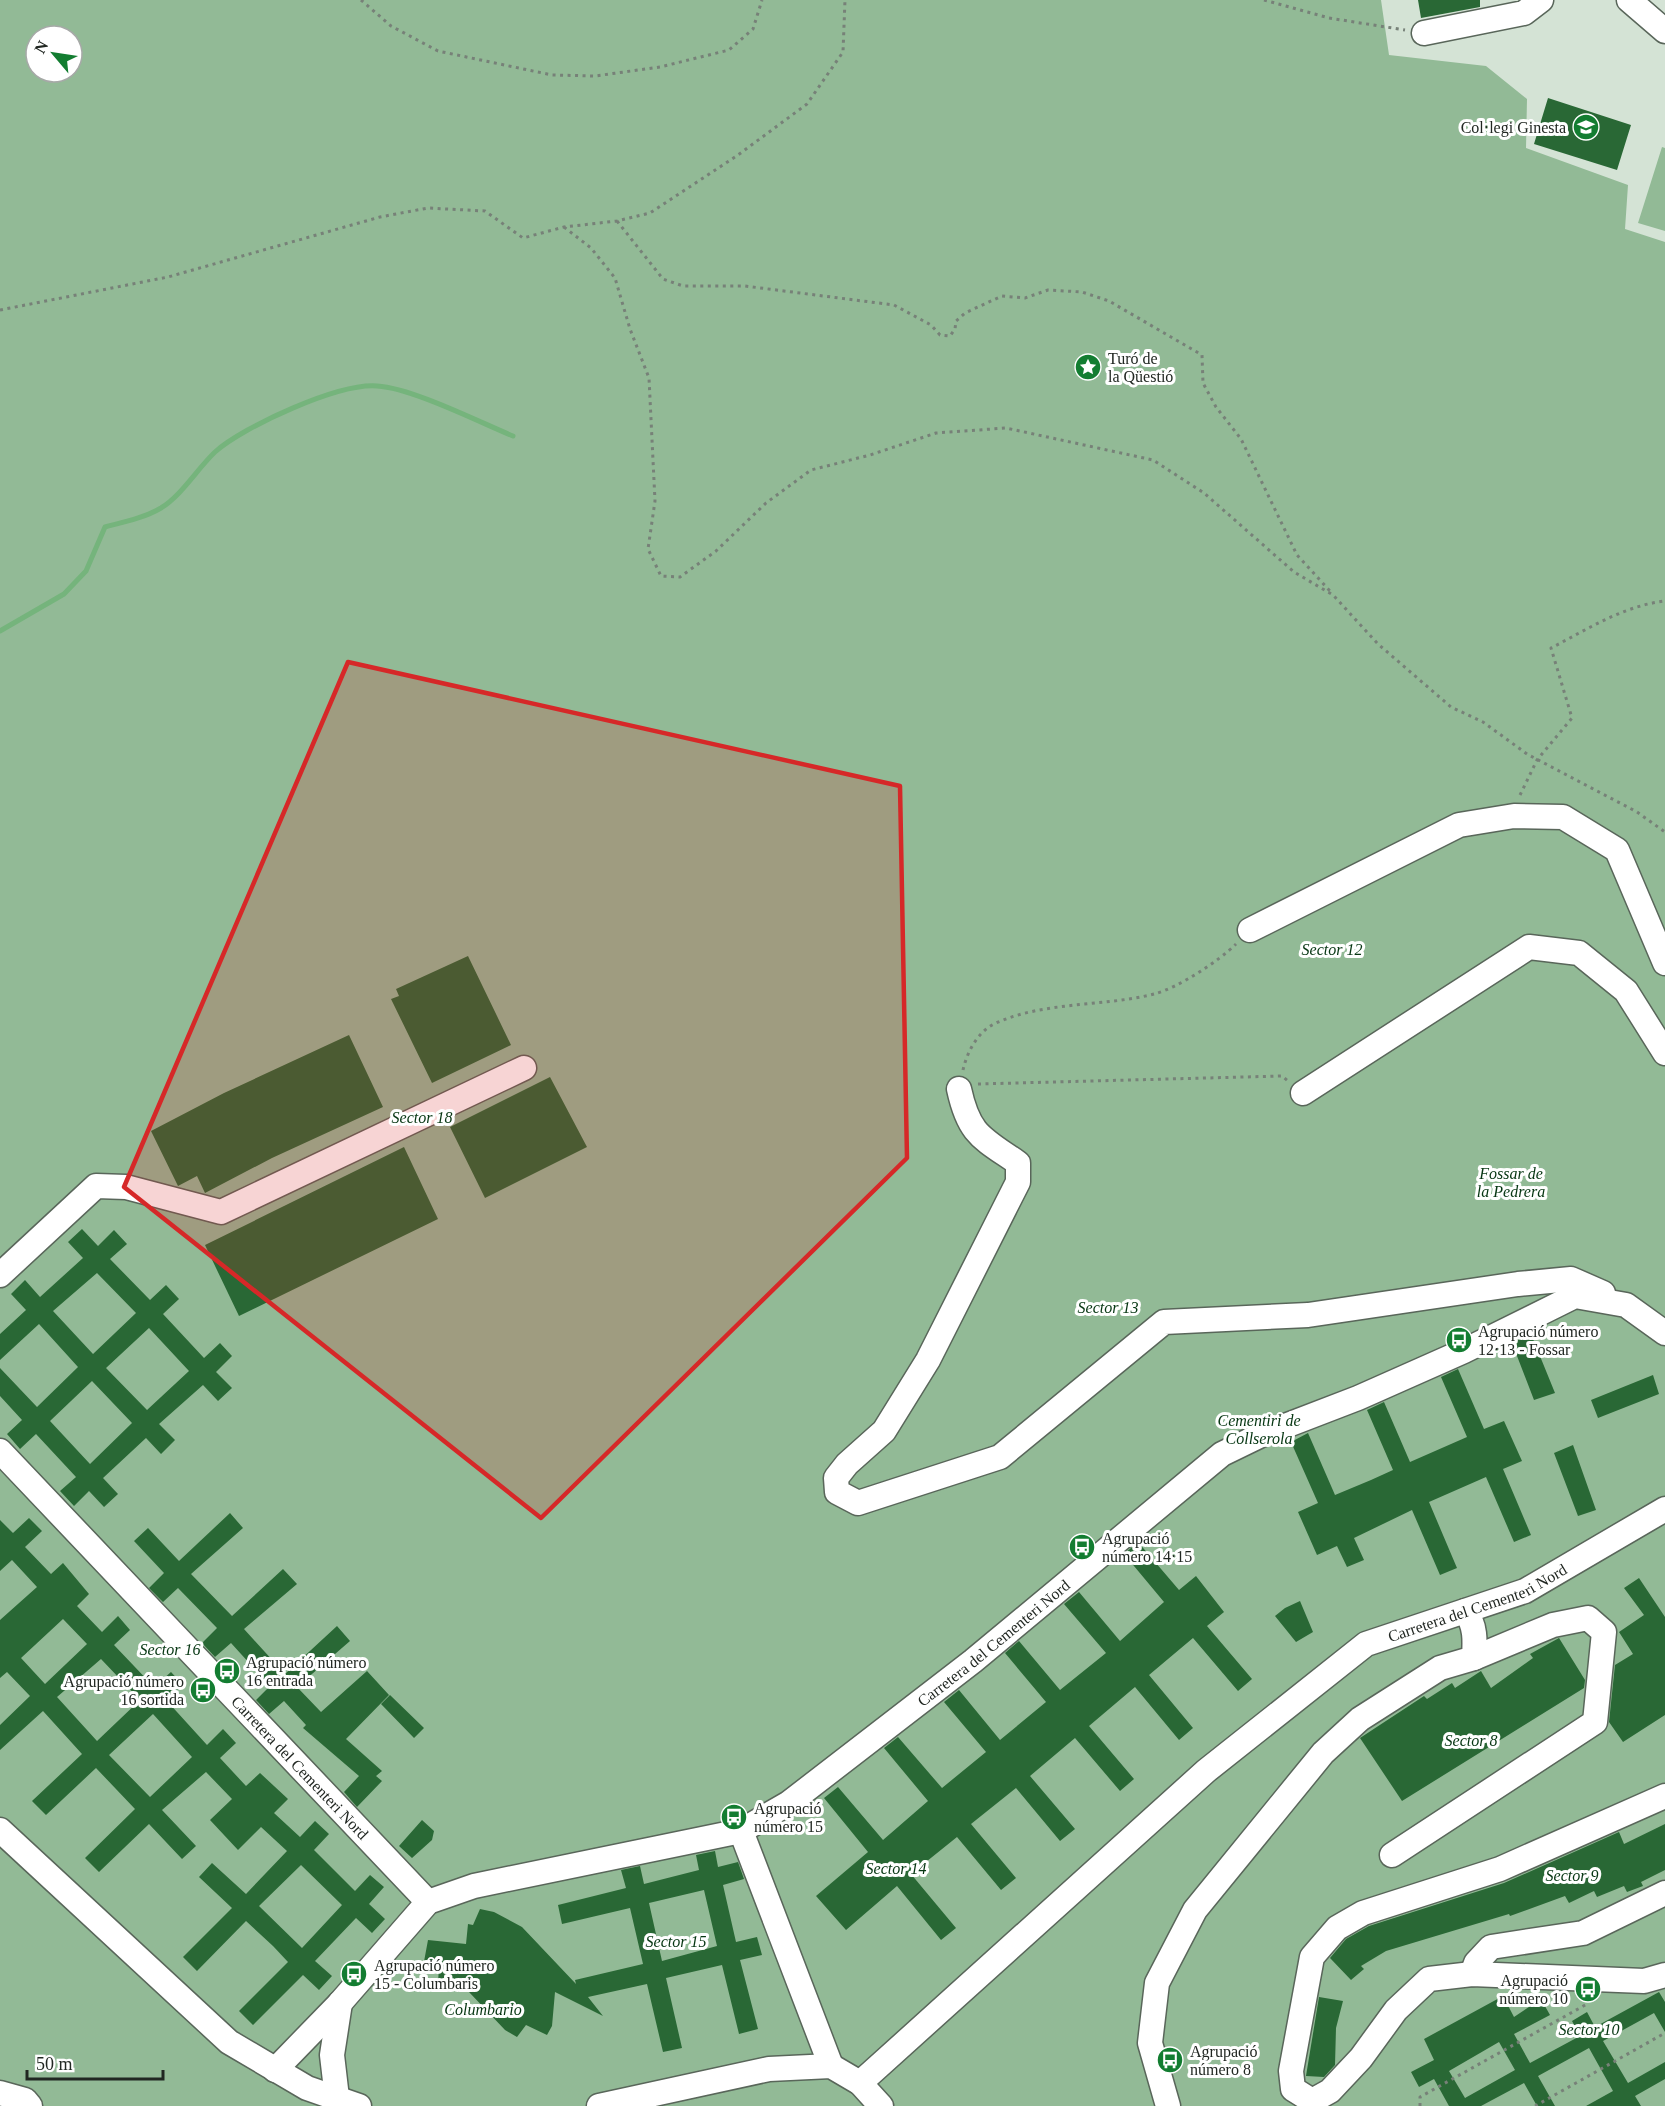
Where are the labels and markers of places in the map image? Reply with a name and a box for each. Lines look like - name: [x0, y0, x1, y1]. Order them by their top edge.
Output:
- school or university icon: Col·legi Ginesta: [1571, 112, 1601, 142]
- place label: Col·legi Ginesta: [1461, 119, 1566, 137]
- place label: Turó de la Qüestió: [1108, 350, 1173, 385]
- place icon: Turó de la Qüestió: [1073, 352, 1103, 382]
- place label: Agrupació número 12·13 - Fossar: [1478, 1323, 1598, 1358]
- bus stop icon: Agrupació número 12·13 - Fossar: [1444, 1325, 1474, 1355]
- place label: Agrupació número 14·15: [1102, 1530, 1192, 1565]
- bus stop icon: Agrupació número 14·15: [1067, 1532, 1097, 1562]
- place label: Agrupació número 16 entrada: [246, 1654, 366, 1689]
- bus stop icon: Agrupació número 16 entrada: [212, 1656, 242, 1686]
- place label: Agrupació número 16 sortida: [64, 1673, 184, 1708]
- bus stop icon: Agrupació número 16 sortida: [188, 1675, 218, 1705]
- place label: Agrupació número 15: [754, 1800, 823, 1835]
- bus stop icon: Agrupació número 15: [719, 1802, 749, 1832]
- place label: Agrupació número 15 - Columbaris: [374, 1957, 494, 1992]
- bus stop icon: Agrupació número 15 - Columbaris: [339, 1959, 369, 1989]
- place label: Agrupació número 10: [1499, 1972, 1568, 2007]
- bus stop icon: Agrupació número 10: [1573, 1974, 1603, 2004]
- place label: Agrupació número 8: [1190, 2043, 1258, 2078]
- bus stop icon: Agrupació número 8: [1155, 2045, 1185, 2075]

